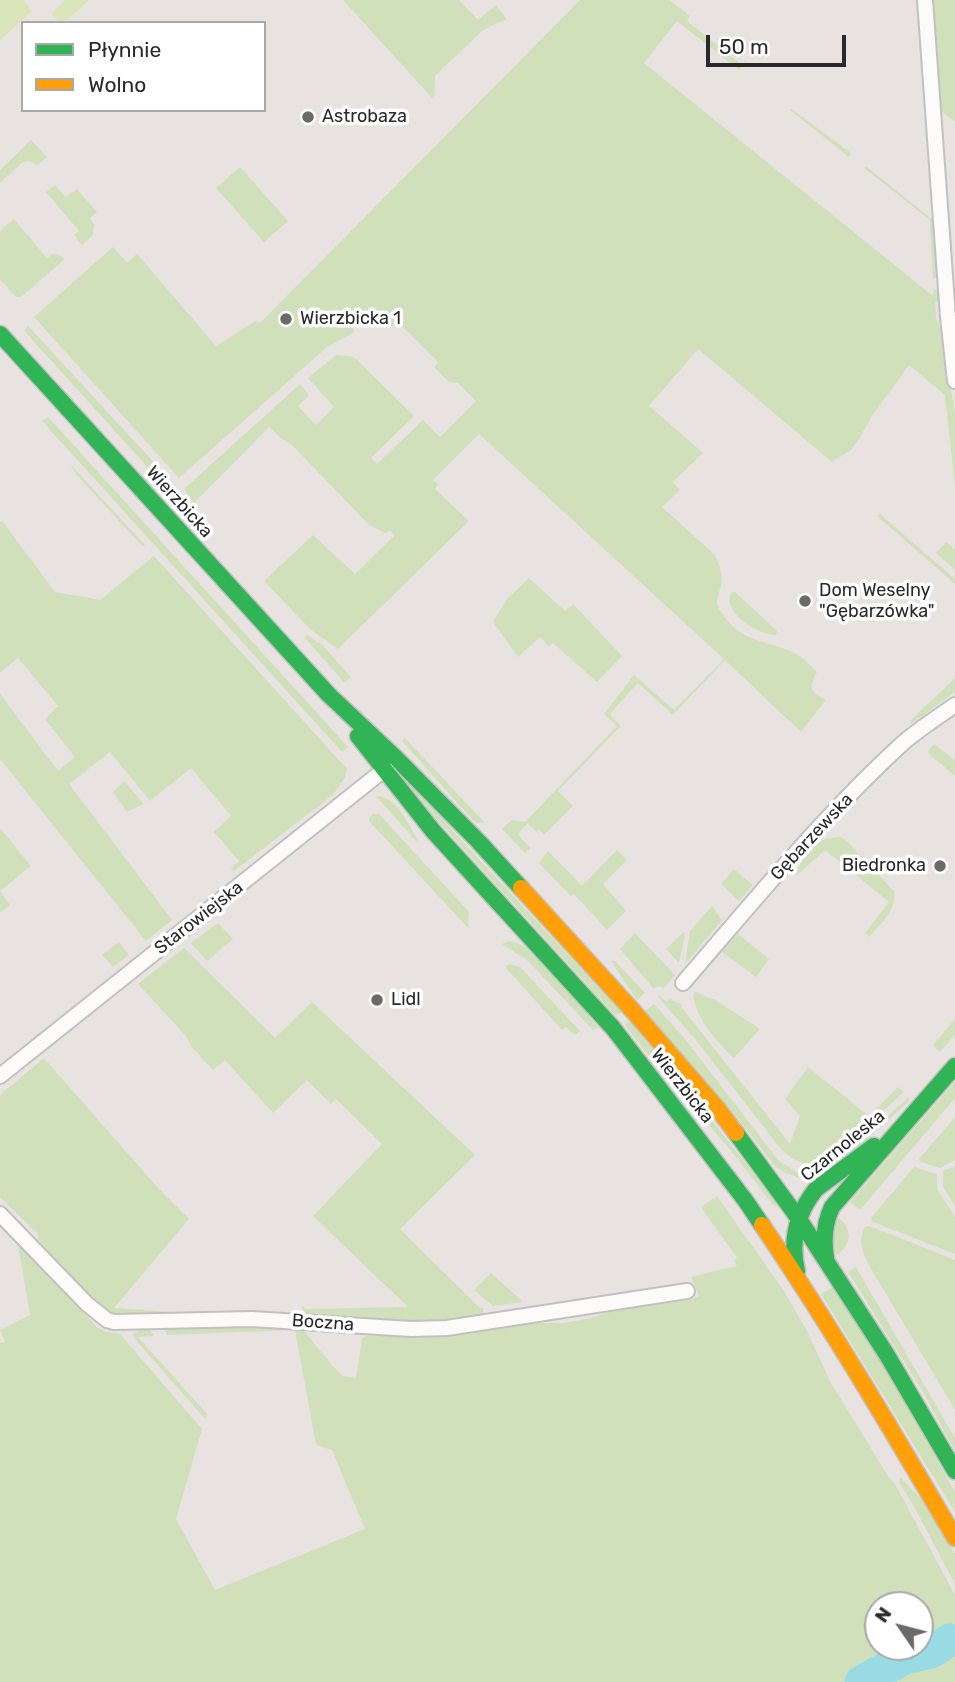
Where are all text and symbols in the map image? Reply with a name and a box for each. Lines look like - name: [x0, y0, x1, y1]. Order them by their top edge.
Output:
- legend: [21, 21, 266, 112]
- scale bar: [710, 21, 850, 65]
- text: 50 m: [719, 34, 769, 59]
- text: Płynnie: [88, 37, 161, 62]
- text: Wolno: [88, 72, 146, 97]
- place label: Astrobaza: [322, 106, 407, 128]
- marker: Astrobaza: [300, 109, 316, 125]
- place label: Wierzbicka 1: [300, 308, 401, 330]
- marker: Wierzbicka 1: [278, 311, 294, 327]
- street label: Wierzbicka: [141, 462, 217, 542]
- place label: Dom Weselny "Gębarzówka": [819, 580, 934, 622]
- marker: Dom Weselny "Gębarzówka": [797, 593, 813, 609]
- street label: Gębarzewska: [766, 789, 858, 885]
- place label: Biedronka: [842, 855, 926, 877]
- marker: Biedronka: [932, 858, 948, 874]
- street label: Starowiejska: [150, 877, 248, 959]
- place label: Lidl: [391, 989, 421, 1011]
- marker: Lidl: [369, 992, 385, 1008]
- street label: Wierzbicka: [646, 1044, 718, 1128]
- street label: Czarnoleska: [797, 1106, 889, 1186]
- street label: Boczna: [291, 1310, 355, 1336]
- north arrow: [864, 1591, 934, 1661]
- text: N: [870, 1603, 896, 1627]

